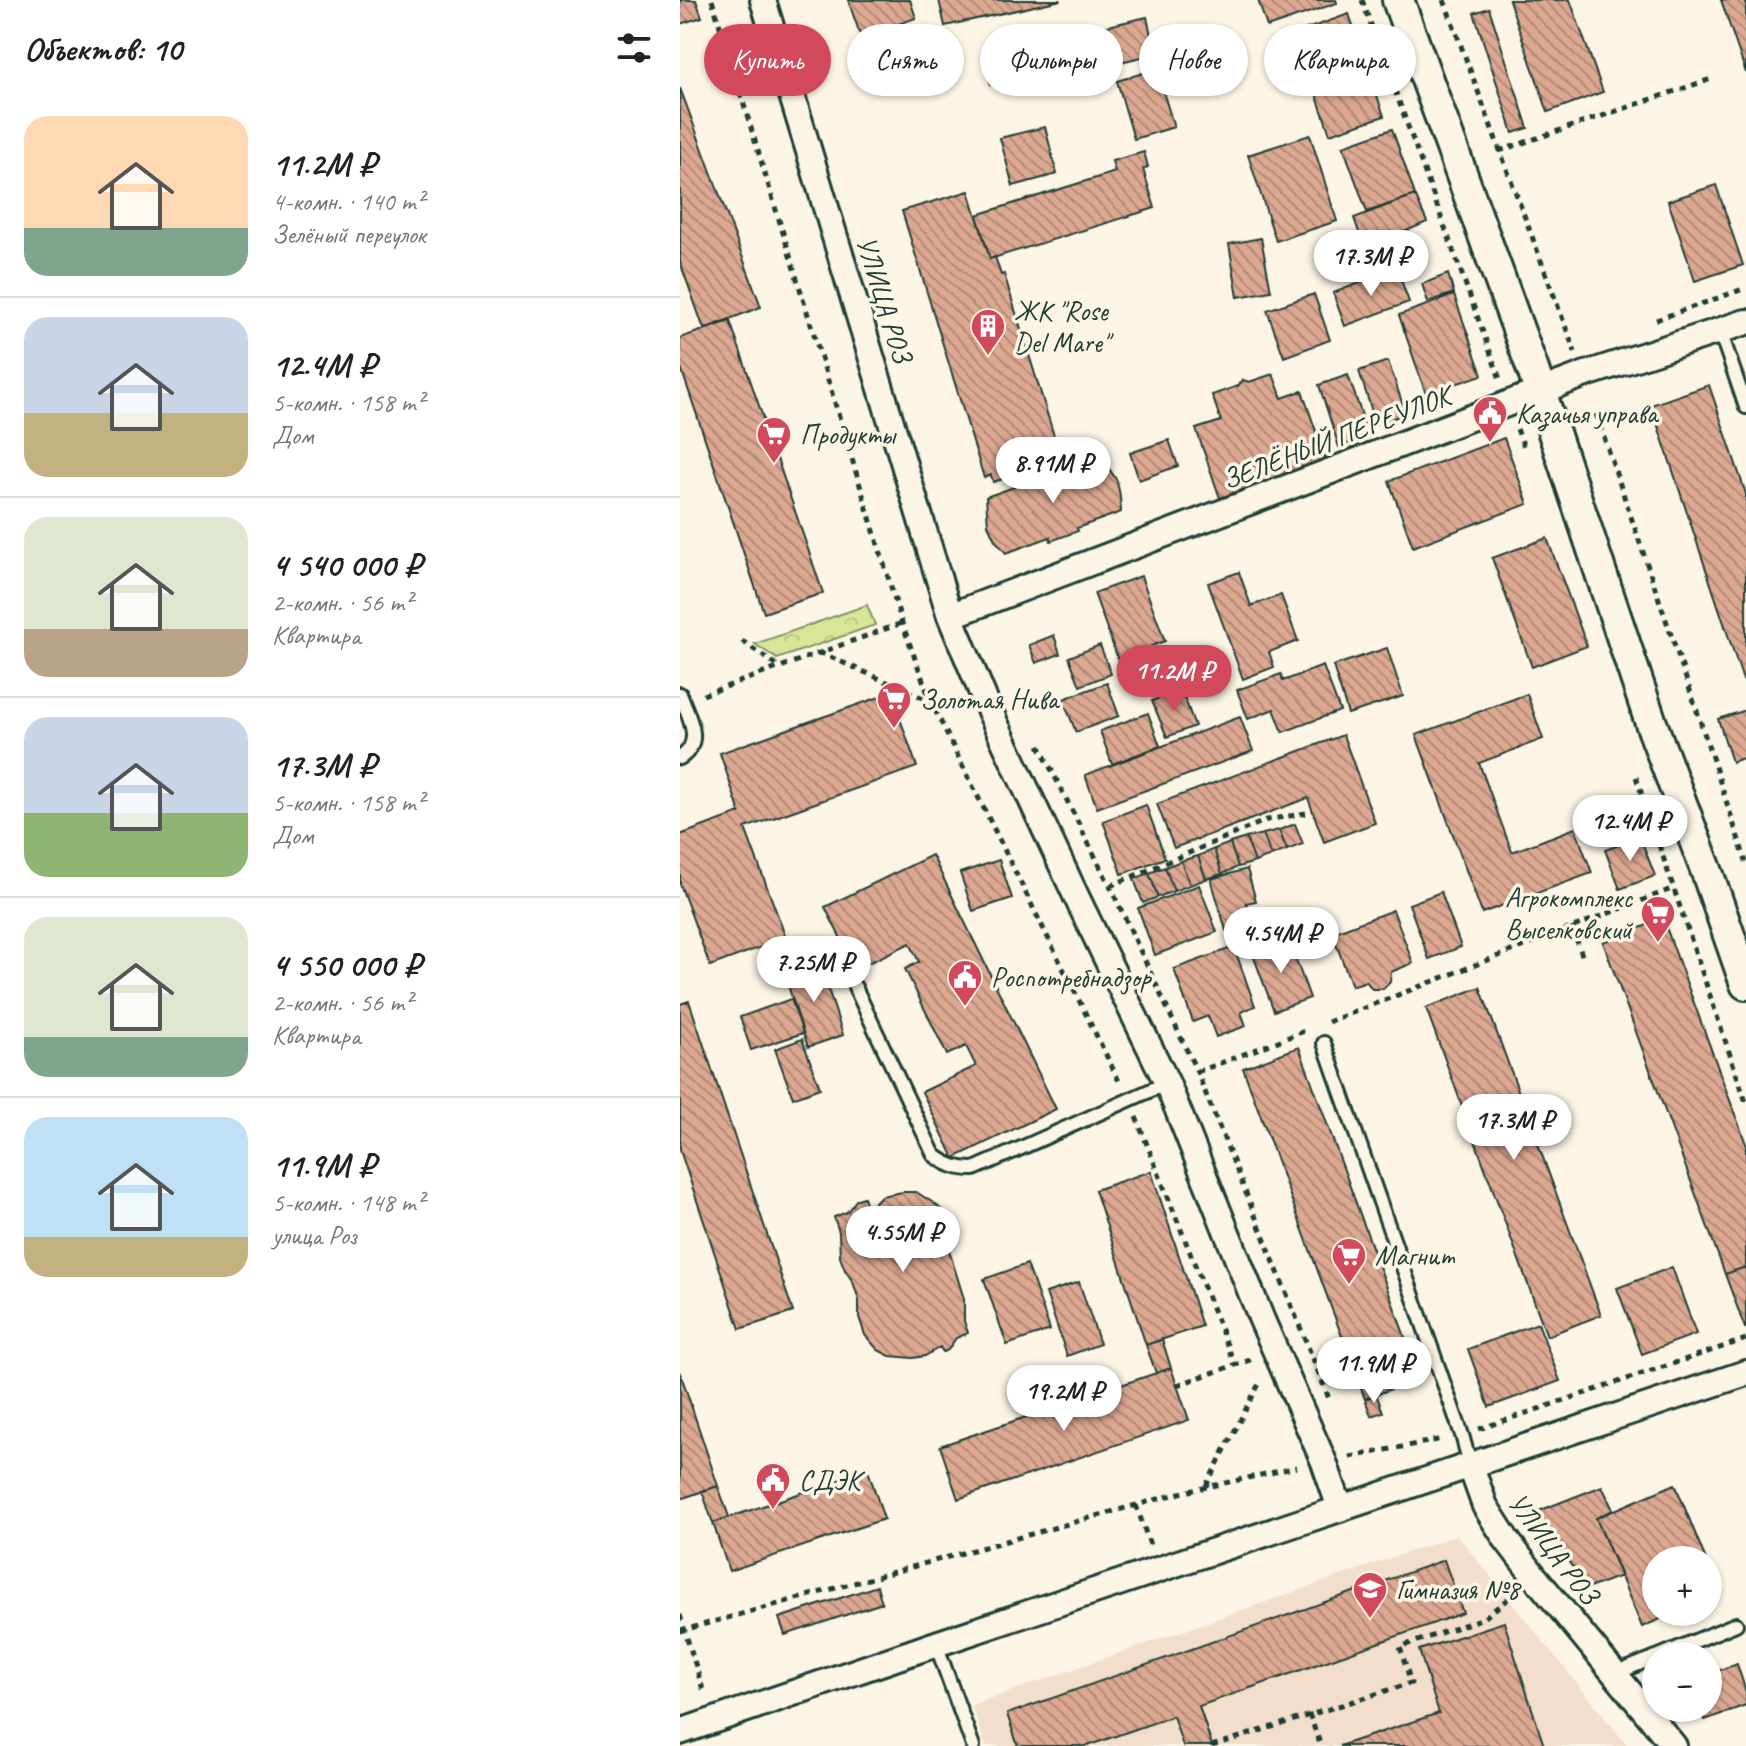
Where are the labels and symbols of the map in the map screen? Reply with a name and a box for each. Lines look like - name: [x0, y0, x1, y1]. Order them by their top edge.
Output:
- pin: 17.3M ₽: [1297, 230, 1445, 298]
- street label: УЛИЦА РОЗ: [849, 232, 921, 369]
- place label: ЖК "Rose Del Mare": [1014, 293, 1114, 360]
- building icon: ЖК "Rose Del Mare": [969, 307, 1007, 357]
- street label: ЗЕЛЁНЫЙ ПЕРЕУЛОК: [1217, 376, 1461, 497]
- public building icon: Казачья управа: [1471, 394, 1509, 444]
- place label: Казачья управа: [1516, 396, 1660, 432]
- supermarket icon: Продукты: [755, 415, 793, 465]
- place label: Продукты: [800, 417, 897, 452]
- pin: 8.91M ₽: [979, 437, 1127, 505]
- pin: 11.2M ₽: [1100, 645, 1248, 713]
- supermarket icon: Золотая Нива: [875, 680, 913, 730]
- place label: Золотая Нива: [920, 682, 1060, 717]
- pin: 12.4M ₽: [1556, 795, 1704, 863]
- place label: Агрокомплекс Выселковский: [1505, 880, 1633, 947]
- supermarket icon: Агрокомплекс Выселковский: [1639, 894, 1677, 944]
- pin: 4.54M ₽: [1207, 907, 1355, 975]
- pin: 7.25M ₽: [740, 936, 888, 1004]
- public building icon: Роспотребнадзор: [946, 958, 984, 1008]
- place label: Роспотребнадзор: [991, 960, 1153, 995]
- pin: 17.3M ₽: [1440, 1094, 1588, 1162]
- pin: 4.55M ₽: [829, 1206, 977, 1274]
- supermarket icon: Магнит: [1330, 1236, 1368, 1286]
- place label: Магнит: [1375, 1238, 1456, 1273]
- pin: 11.9M ₽: [1300, 1337, 1448, 1405]
- pin: 19.2M ₽: [990, 1365, 1138, 1433]
- public building icon: СДЭК: [754, 1461, 792, 1511]
- place label: СДЭК: [799, 1463, 866, 1498]
- street label: УЛИЦА РОЗ: [1501, 1486, 1608, 1613]
- school or university icon: Гимназия №8: [1351, 1570, 1389, 1620]
- place label: Гимназия №8: [1396, 1572, 1522, 1607]

